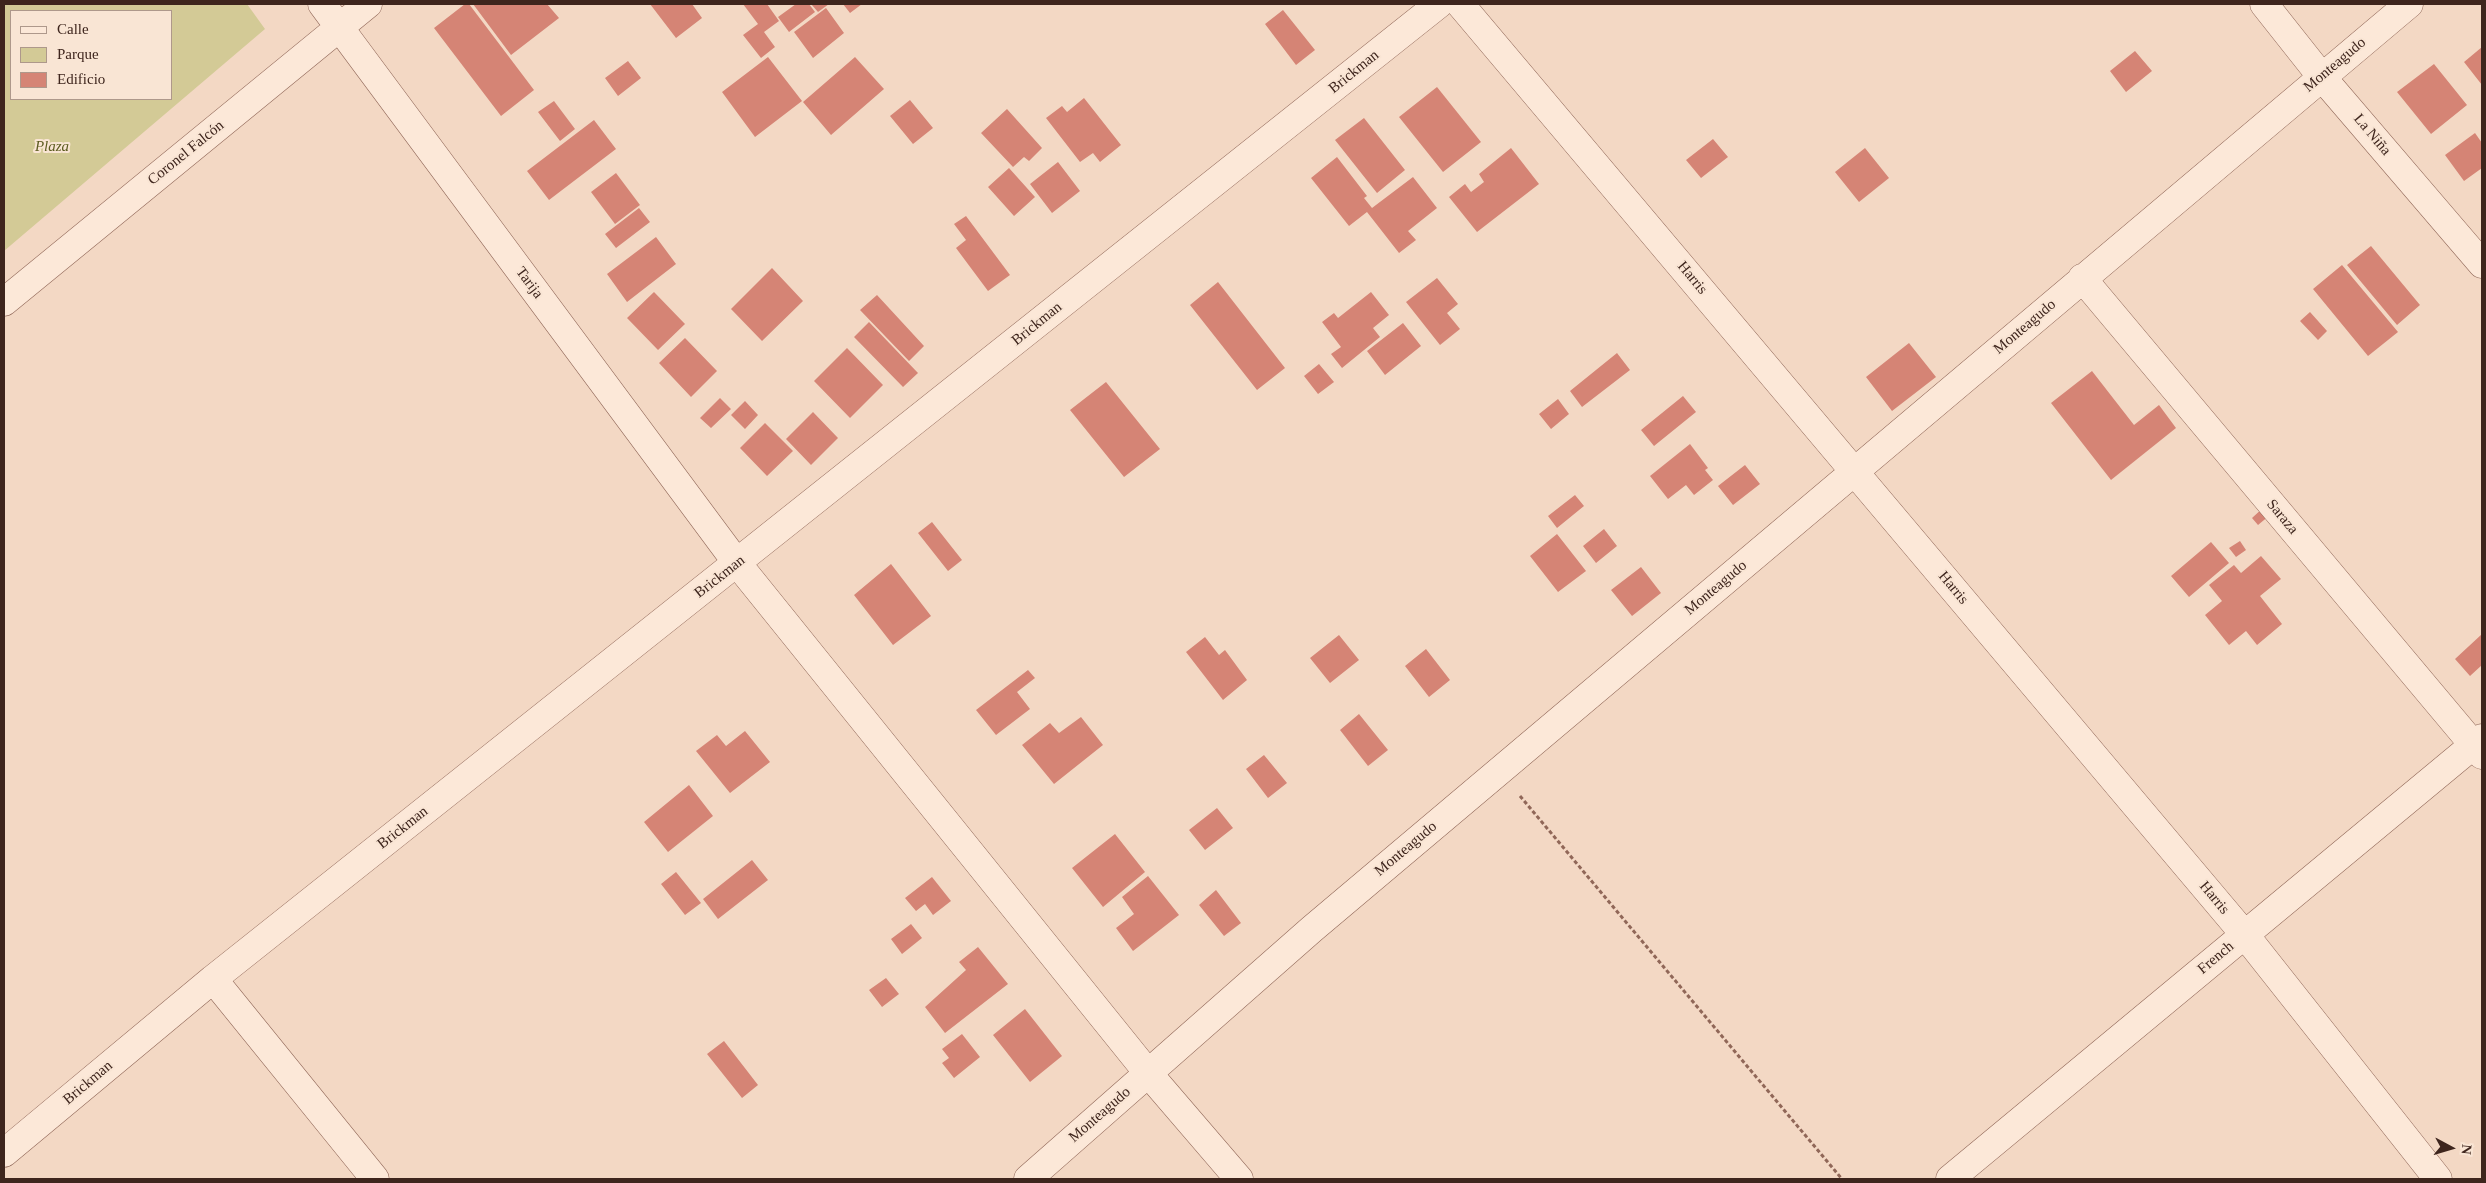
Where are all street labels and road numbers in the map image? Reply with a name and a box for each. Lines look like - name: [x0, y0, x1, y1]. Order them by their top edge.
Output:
- street label: Monteagudo: [2300, 34, 2370, 96]
- street label: Brickman: [1325, 46, 1383, 98]
- street label: La Niña: [2349, 111, 2395, 159]
- street label: Coronel Falcón: [144, 117, 228, 189]
- street label: Harris: [1673, 258, 1711, 298]
- street label: Tarija: [511, 264, 547, 302]
- street label: Monteagudo: [1990, 296, 2060, 358]
- street label: Brickman: [1008, 298, 1066, 350]
- street label: Saraza: [2262, 496, 2302, 538]
- street label: Brickman: [691, 552, 749, 602]
- street label: Monteagudo: [1681, 557, 1751, 619]
- street label: Harris: [1934, 568, 1972, 608]
- street label: Brickman: [374, 803, 432, 853]
- street label: Monteagudo: [1371, 818, 1441, 880]
- street label: Harris: [2195, 878, 2233, 918]
- street label: French: [2194, 938, 2238, 978]
- street label: Brickman: [60, 1057, 116, 1109]
- street label: Monteagudo: [1065, 1083, 1135, 1147]

